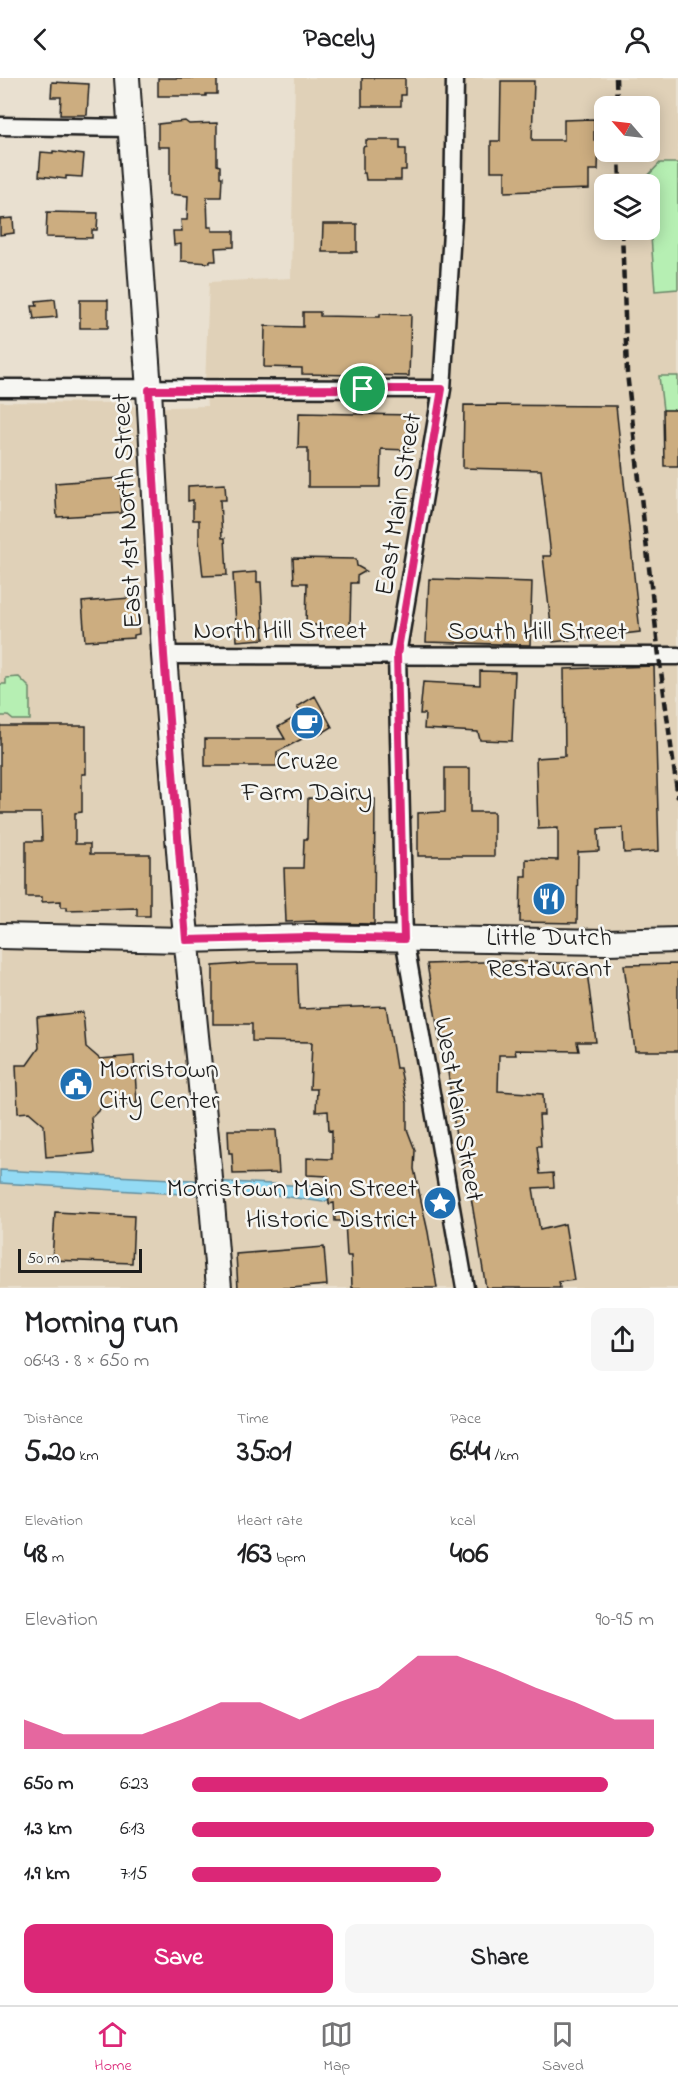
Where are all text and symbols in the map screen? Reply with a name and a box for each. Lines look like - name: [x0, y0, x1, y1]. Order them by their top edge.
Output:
- text: Pacely: [303, 20, 375, 59]
- icon: back: [24, 23, 57, 56]
- icon: person: [621, 23, 654, 56]
- north arrow: [594, 96, 660, 162]
- map controls: [594, 96, 660, 240]
- button: layers: [594, 174, 660, 240]
- pin: [337, 363, 388, 414]
- icon: arrive: [346, 372, 379, 405]
- street label: East 1st North Street: [103, 392, 154, 630]
- street label: East Main Street: [366, 410, 433, 599]
- street label: North Hill Street: [193, 612, 367, 651]
- street label: South Hill Street: [447, 613, 627, 652]
- cafe icon: Cruze Farm Dairy: [289, 705, 325, 741]
- place label: Cruze Farm Dairy: [241, 743, 372, 813]
- restaurant icon: Little Dutch Restaurant: [531, 881, 567, 917]
- place label: Little Dutch Restaurant: [486, 919, 612, 989]
- street label: West Main Street: [422, 1014, 493, 1205]
- place label: Morristown City Center: [99, 1051, 220, 1121]
- public building icon: Morristown City Center: [58, 1066, 94, 1102]
- place label: Morristown Main Street Historic District: [166, 1170, 417, 1240]
- place icon: Morristown Main Street Historic District: [422, 1185, 458, 1221]
- scale bar: [18, 1246, 142, 1274]
- text: 50 m: [27, 1247, 59, 1271]
- text: Morning run: [24, 1300, 178, 1348]
- button: share: [591, 1308, 654, 1371]
- text: 06:43 · 8 × 650 m: [24, 1347, 149, 1376]
- text: Distance: [24, 1407, 83, 1431]
- text: Time: [237, 1407, 269, 1431]
- text: Pace: [450, 1407, 481, 1431]
- text: 5.20: [24, 1431, 75, 1475]
- text: 35:01: [237, 1431, 292, 1475]
- text: 6:44: [450, 1431, 490, 1475]
- text: km: [75, 1444, 99, 1468]
- text: /km: [490, 1444, 519, 1468]
- text: Elevation: [24, 1509, 83, 1533]
- text: Heart rate: [237, 1509, 303, 1533]
- text: kcal: [450, 1509, 475, 1533]
- text: 48: [24, 1533, 48, 1577]
- text: 163: [237, 1533, 272, 1577]
- text: 406: [450, 1533, 489, 1577]
- text: m: [48, 1546, 64, 1570]
- text: bpm: [272, 1546, 306, 1570]
- text: Elevation: [24, 1606, 98, 1635]
- text: 90–95 m: [596, 1606, 654, 1635]
- text: 650 m: [24, 1770, 73, 1799]
- text: 6:23: [120, 1770, 149, 1799]
- text: 1.3 km: [24, 1815, 72, 1844]
- text: 6:13: [120, 1815, 145, 1844]
- text: 1.9 km: [24, 1860, 70, 1889]
- text: 7:15: [120, 1860, 148, 1889]
- button: Save: [24, 1924, 333, 1993]
- button: Share: [345, 1924, 654, 1993]
- tab: Home: [94, 2018, 132, 2078]
- tab: Map: [320, 2018, 353, 2078]
- tab: Saved: [542, 2018, 584, 2078]

